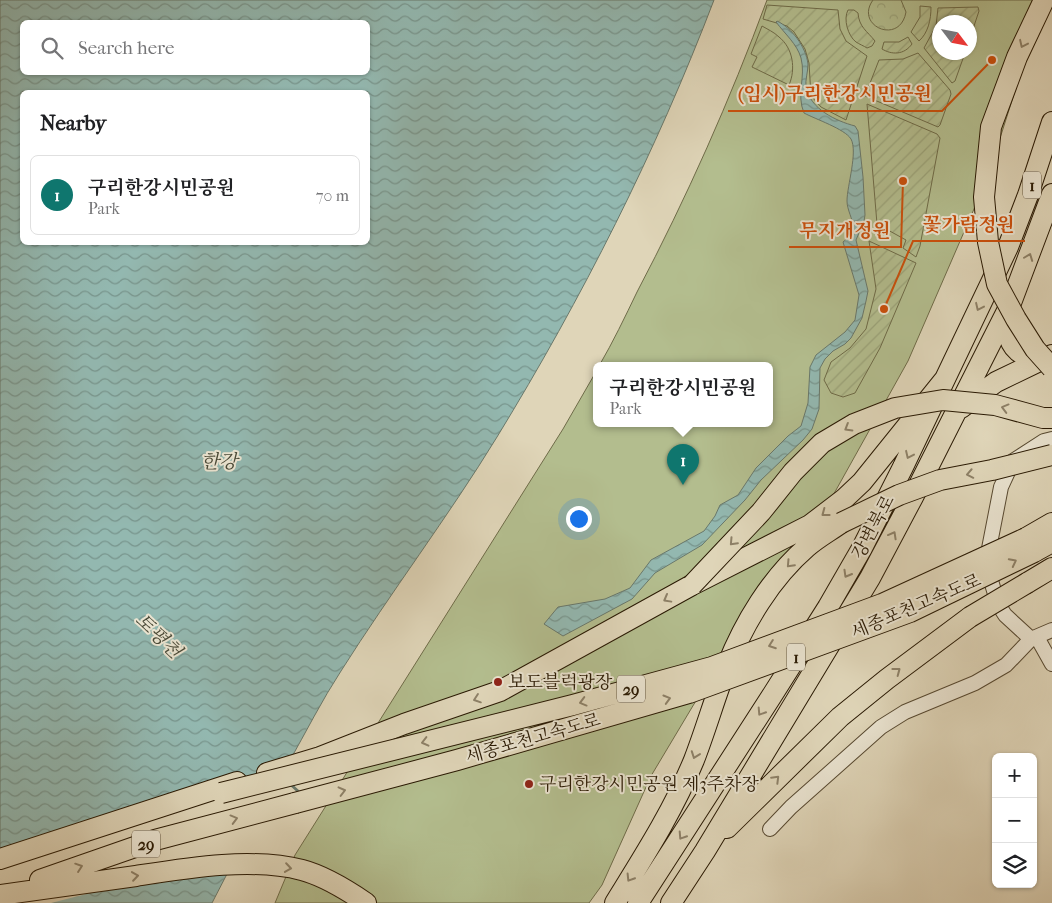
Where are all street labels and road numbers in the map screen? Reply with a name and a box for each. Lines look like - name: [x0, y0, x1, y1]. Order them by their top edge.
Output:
- road number: 1: [1023, 172, 1041, 198]
- street label: 강변북로: [848, 492, 899, 563]
- street label: 세종포천고속도로: [848, 570, 984, 643]
- road number: 1: [787, 644, 805, 670]
- road number: 29: [617, 676, 645, 702]
- street label: 세종포천고속도로: [463, 709, 603, 768]
- road number: 29: [132, 831, 160, 858]

